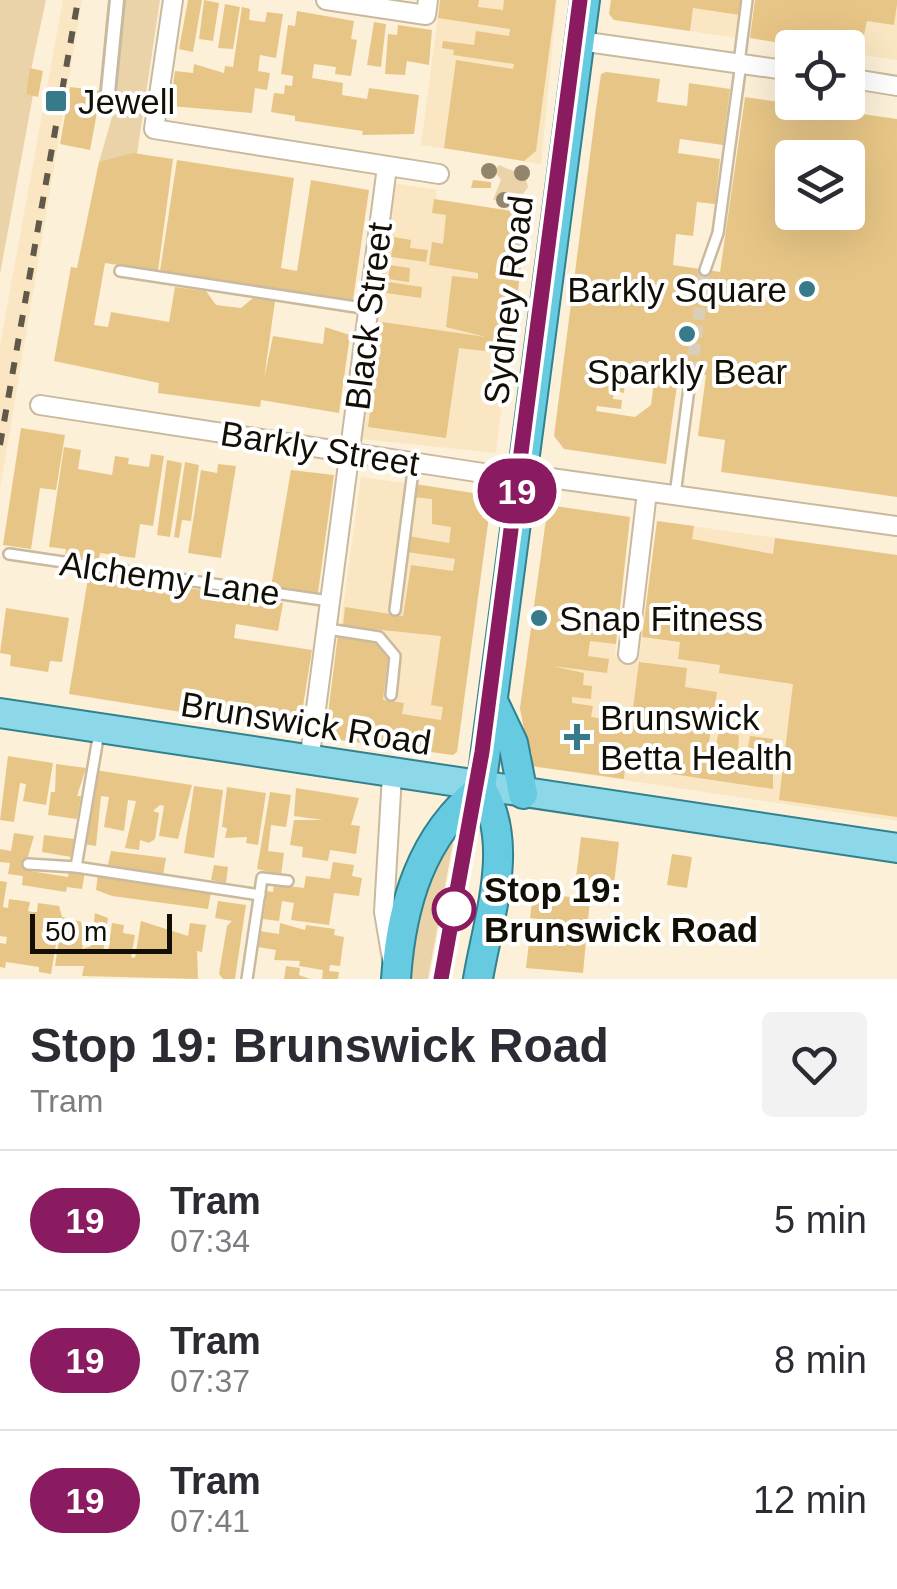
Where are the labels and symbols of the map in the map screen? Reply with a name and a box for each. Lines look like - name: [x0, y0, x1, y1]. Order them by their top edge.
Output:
- place label: Jewell: [78, 82, 175, 121]
- marker: Jewell: [43, 88, 69, 114]
- street label: Sydney Road: [476, 193, 540, 407]
- street label: Black Street: [337, 220, 399, 412]
- place label: Barkly Square: [567, 270, 787, 309]
- marker: Barkly Square: [796, 278, 818, 300]
- marker: Sparkly Bear: [676, 323, 698, 345]
- place label: Sparkly Bear: [587, 352, 788, 391]
- street label: Barkly Street: [218, 413, 422, 483]
- line badge: 19: [472, 458, 562, 524]
- street label: Alchemy Lane: [57, 543, 283, 613]
- place label: Snap Fitness: [559, 599, 763, 638]
- marker: Snap Fitness: [528, 607, 550, 629]
- street label: Brunswick Road: [178, 684, 434, 762]
- place label: Brunswick Betta Health: [600, 698, 793, 777]
- marker: Brunswick Betta Health: [564, 724, 590, 750]
- place label: Stop 19: Brunswick Road: [484, 870, 758, 949]
- marker: Stop 19: Brunswick Road: [433, 888, 475, 930]
- scale bar: [30, 909, 172, 954]

